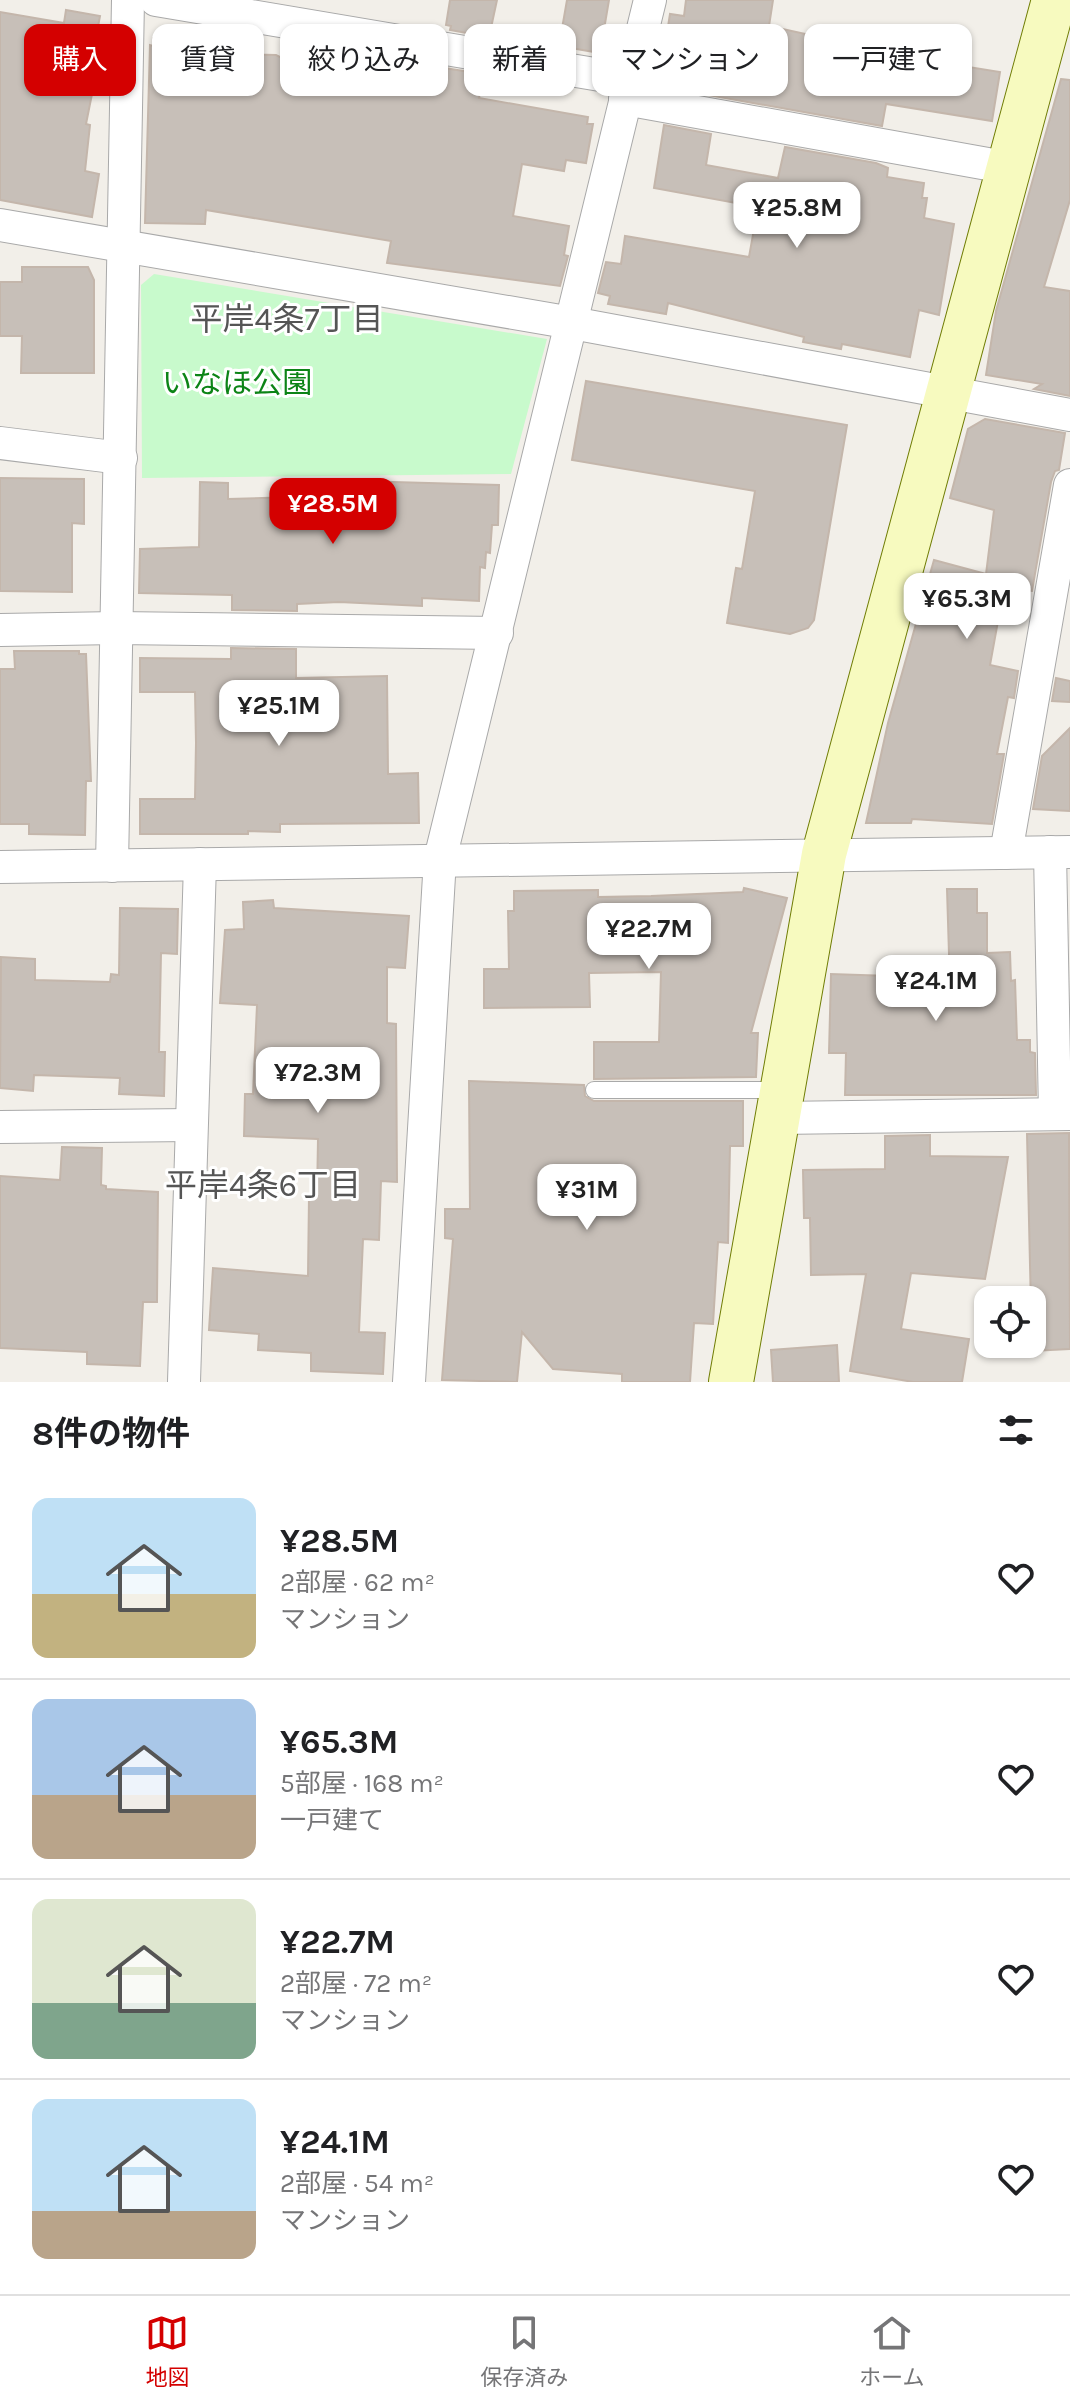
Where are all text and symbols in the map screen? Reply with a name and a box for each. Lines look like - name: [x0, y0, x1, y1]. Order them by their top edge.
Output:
- chip: 購入: [24, 24, 136, 96]
- chip: 賃貸: [152, 24, 264, 96]
- chip: 絞り込み: [280, 24, 448, 96]
- chip: 新着: [464, 24, 576, 96]
- chip: マンション: [592, 24, 788, 96]
- chip: 一戸建て: [804, 24, 972, 96]
- pin: ¥25.8M: [732, 182, 862, 250]
- text: ¥25.8M: [751, 192, 843, 223]
- district label: 平岸4条7丁目: [191, 301, 383, 338]
- park label: いなほ公園: [162, 365, 312, 401]
- pin: ¥28.5M: [268, 478, 398, 546]
- text: ¥28.5M: [287, 488, 379, 519]
- pin: ¥65.3M: [902, 573, 1032, 641]
- text: ¥65.3M: [922, 583, 1012, 614]
- pin: ¥25.1M: [214, 680, 344, 748]
- text: ¥25.1M: [237, 690, 321, 721]
- pin: ¥22.7M: [584, 903, 714, 971]
- text: ¥22.7M: [605, 913, 693, 944]
- pin: ¥24.1M: [871, 955, 1001, 1023]
- text: ¥24.1M: [894, 965, 978, 996]
- pin: ¥72.3M: [253, 1047, 383, 1115]
- text: ¥72.3M: [274, 1057, 362, 1088]
- pin: ¥31M: [540, 1164, 634, 1232]
- district label: 平岸4条6丁目: [165, 1167, 361, 1204]
- text: ¥31M: [555, 1174, 619, 1205]
- map controls: [974, 1286, 1046, 1358]
- button: locate: [974, 1286, 1046, 1358]
- icon: filters: [994, 1408, 1038, 1452]
- text: 8件の物件: [32, 1414, 190, 1454]
- text: ¥28.5M: [280, 1521, 399, 1561]
- icon: home: [96, 1530, 192, 1626]
- icon: heart: [994, 1556, 1038, 1600]
- text: 2部屋 · 62 m²: [280, 1567, 435, 1598]
- text: マンション: [280, 1604, 410, 1635]
- text: ¥65.3M: [280, 1722, 399, 1762]
- icon: home: [96, 1731, 192, 1827]
- icon: heart: [994, 1757, 1038, 1801]
- text: 5部屋 · 168 m²: [280, 1768, 444, 1799]
- text: 一戸建て: [280, 1805, 384, 1836]
- text: ¥22.7M: [280, 1922, 395, 1962]
- icon: home: [96, 1931, 192, 2027]
- icon: heart: [994, 1957, 1038, 2001]
- text: 2部屋 · 72 m²: [280, 1968, 432, 1999]
- text: マンション: [280, 2005, 410, 2036]
- text: ¥24.1M: [280, 2122, 390, 2162]
- icon: home: [96, 2131, 192, 2227]
- icon: heart: [994, 2157, 1038, 2201]
- text: 2部屋 · 54 m²: [280, 2168, 434, 2199]
- text: マンション: [280, 2205, 410, 2236]
- tab: 地図: [145, 2311, 189, 2391]
- tab: 保存済み: [480, 2311, 568, 2391]
- tab: ホーム: [859, 2311, 925, 2391]

